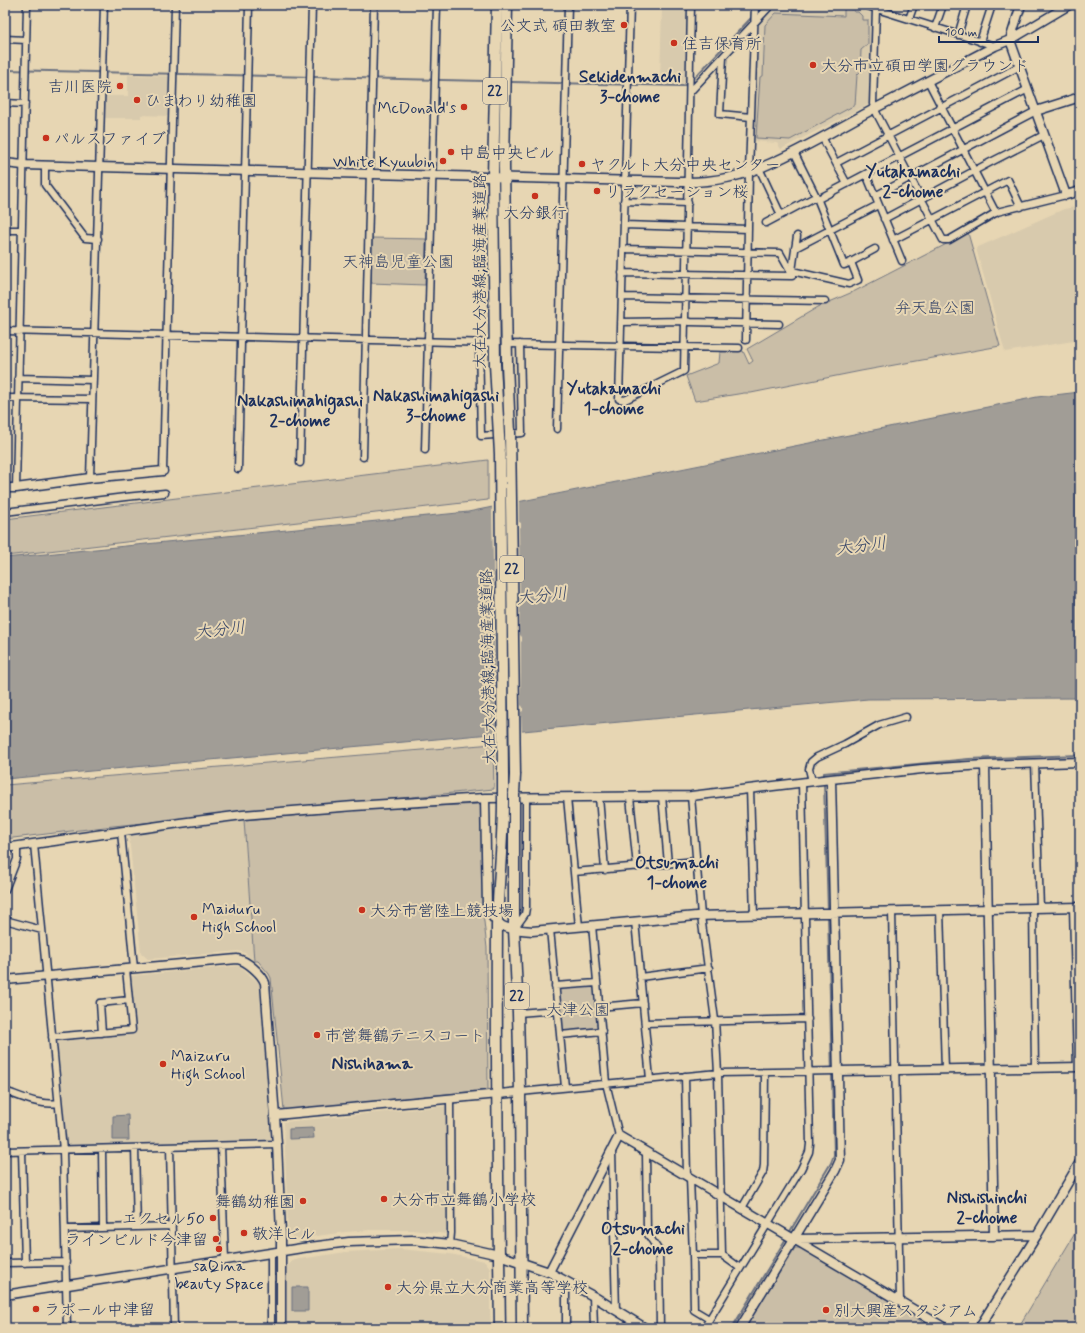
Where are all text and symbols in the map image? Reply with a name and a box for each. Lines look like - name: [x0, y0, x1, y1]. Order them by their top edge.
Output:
- place label: 公文式 碩田教室: [500, 16, 616, 37]
- scale bar: [939, 18, 1038, 44]
- marker: 公文式 碩田教室: [619, 20, 629, 30]
- text: 100 m: [945, 25, 977, 41]
- place label: 住吉保育所: [682, 34, 762, 55]
- marker: 住吉保育所: [669, 38, 679, 48]
- place label: 大分市立碩田学園グラウンド: [821, 56, 1029, 77]
- marker: 大分市立碩田学園グラウンド: [808, 60, 818, 70]
- district label: Sekidenmachi 3-chome: [579, 66, 681, 108]
- place label: 吉川医院: [48, 77, 112, 98]
- road number: 22: [483, 78, 507, 104]
- marker: 吉川医院: [115, 81, 125, 91]
- place label: ひまわり幼稚園: [145, 91, 257, 112]
- marker: ひまわり幼稚園: [132, 95, 142, 105]
- place label: McDonald's: [377, 98, 456, 119]
- marker: McDonald's: [459, 102, 469, 112]
- place label: パルスファイブ: [54, 129, 166, 150]
- marker: パルスファイブ: [41, 133, 51, 143]
- place label: 中島中央ビル: [459, 143, 555, 164]
- marker: 中島中央ビル: [446, 147, 456, 157]
- place label: White Kyuubin: [333, 152, 435, 173]
- place label: ヤクルト大分中央センター: [590, 155, 780, 176]
- marker: White Kyuubin: [438, 156, 448, 166]
- marker: ヤクルト大分中央センター: [577, 159, 587, 169]
- district label: Yutakamachi 2-chome: [866, 161, 960, 203]
- street label: 大在大分港線;臨海産業道路: [470, 173, 491, 369]
- place label: リラクセーション桜: [605, 182, 748, 203]
- marker: リラクセーション桜: [592, 186, 602, 196]
- marker: 大分銀行: [530, 191, 540, 201]
- place label: 大分銀行: [503, 203, 567, 224]
- park label: 天神島児童公園: [342, 252, 454, 273]
- park label: 弁天島公園: [895, 298, 975, 319]
- district label: Yutakamachi 1-chome: [567, 378, 661, 420]
- district label: Nakashimahigashi 3-chome: [373, 385, 499, 427]
- district label: Nakashimahigashi 2-chome: [237, 390, 363, 432]
- water label: 大分川: [834, 532, 888, 560]
- road number: 22: [500, 556, 524, 582]
- street label: 大在大分港線;臨海産業道路: [476, 569, 501, 765]
- water label: 大分川: [516, 582, 569, 610]
- water label: 大分川: [194, 616, 247, 644]
- district label: Otsumachi 1-chome: [635, 852, 719, 894]
- place label: Maiduru High School: [202, 899, 277, 939]
- place label: 大分市営陸上競技場: [370, 901, 514, 922]
- marker: 大分市営陸上競技場: [357, 905, 367, 915]
- marker: Maiduru High School: [189, 912, 199, 922]
- road number: 22: [505, 983, 529, 1009]
- park label: 大津公園: [546, 1000, 610, 1021]
- place label: 市営舞鶴テニスコート: [325, 1026, 485, 1047]
- marker: 市営舞鶴テニスコート: [312, 1030, 322, 1040]
- place label: Maizuru High School: [171, 1046, 246, 1086]
- district label: Nishihama: [332, 1052, 414, 1076]
- marker: Maizuru High School: [158, 1059, 168, 1069]
- district label: Nishishinchi 2-chome: [947, 1187, 1027, 1229]
- place label: 大分市立舞鶴小学校: [392, 1190, 536, 1211]
- place label: 舞鶴幼稚園: [215, 1192, 295, 1213]
- marker: 大分市立舞鶴小学校: [379, 1194, 389, 1204]
- marker: 舞鶴幼稚園: [298, 1196, 308, 1206]
- place label: エクセル50: [122, 1209, 205, 1230]
- marker: エクセル50: [208, 1213, 218, 1223]
- district label: Otsumachi 2-chome: [601, 1218, 685, 1260]
- place label: 敬洋ビル: [252, 1224, 316, 1245]
- marker: 敬洋ビル: [239, 1228, 249, 1238]
- place label: ラインビルド今津留: [65, 1230, 208, 1251]
- marker: ラインビルド今津留: [211, 1234, 221, 1244]
- marker: saQina beauty Space: [214, 1244, 224, 1254]
- place label: saQina beauty Space: [174, 1256, 264, 1295]
- place label: 大分県立大分商業高等学校: [396, 1278, 588, 1299]
- marker: 大分県立大分商業高等学校: [383, 1282, 393, 1292]
- place label: ラポール中津留: [44, 1300, 155, 1321]
- place label: 別大興産スタジアム: [834, 1301, 978, 1322]
- marker: ラポール中津留: [31, 1304, 41, 1314]
- marker: 別大興産スタジアム: [821, 1305, 831, 1315]

